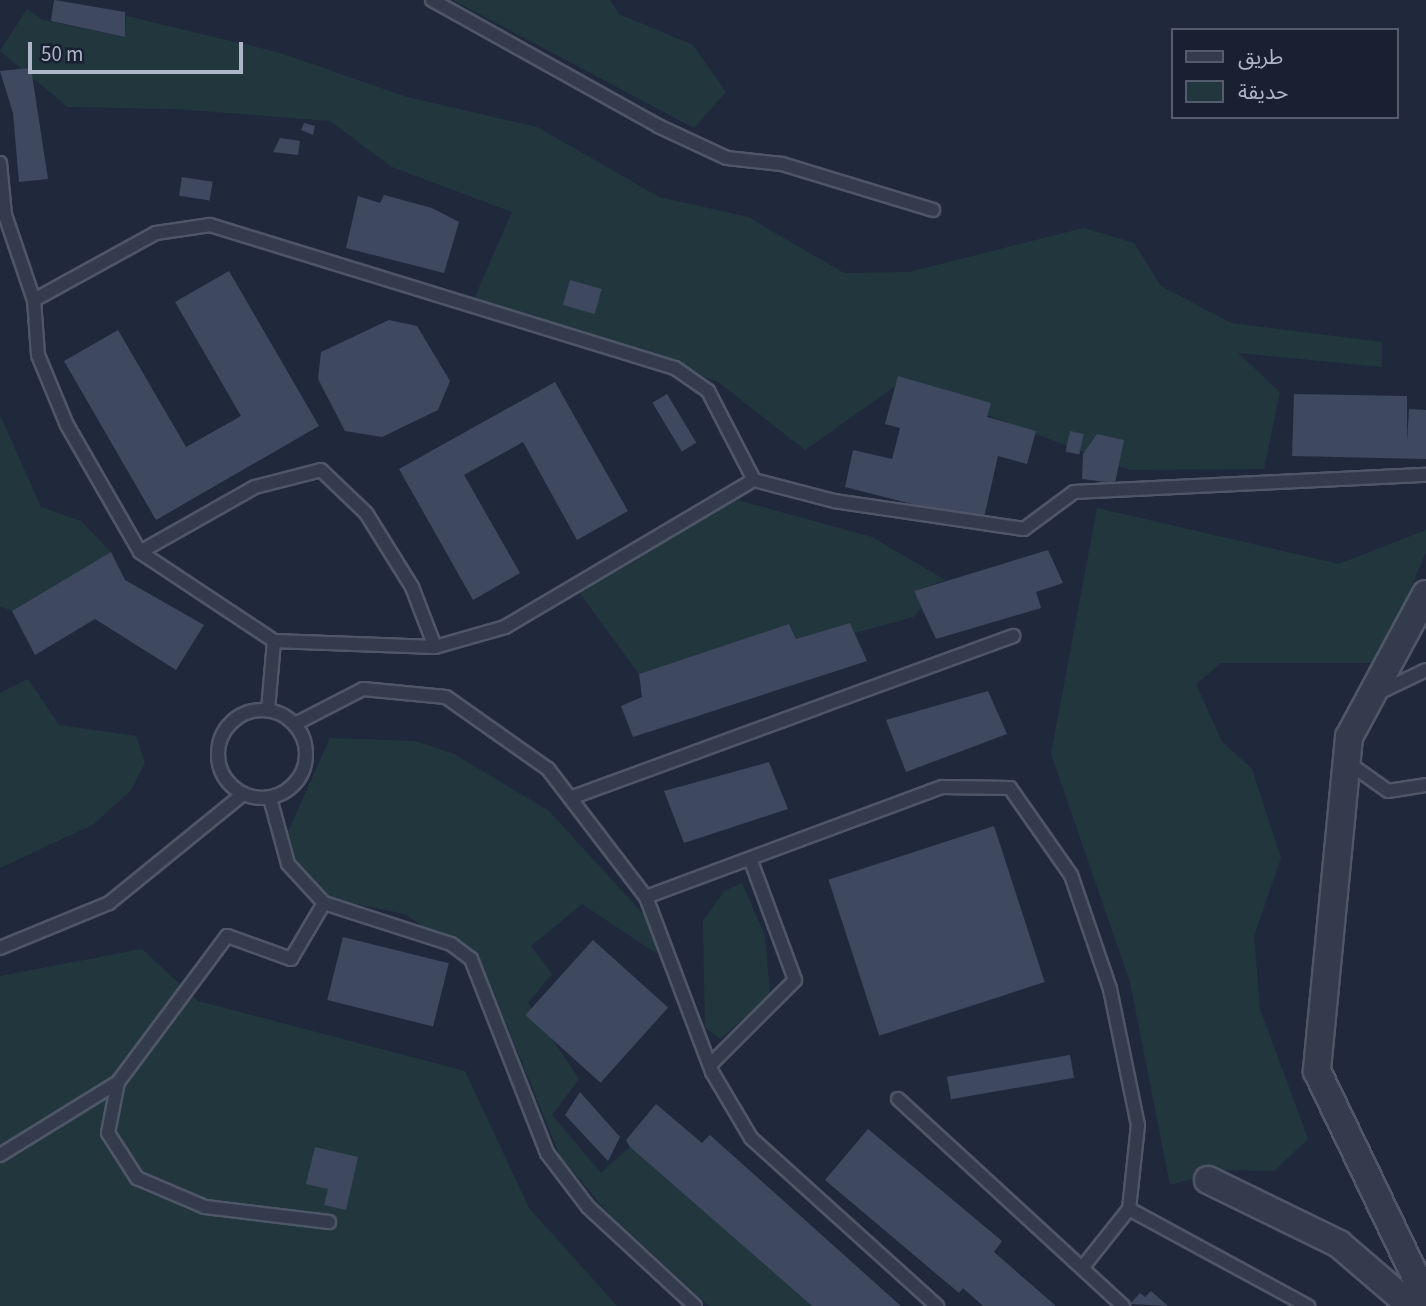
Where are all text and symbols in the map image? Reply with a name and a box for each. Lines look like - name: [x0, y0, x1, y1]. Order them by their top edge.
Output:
- scale bar: [32, 28, 247, 72]
- legend: [1170, 28, 1398, 119]
- text: 50 m: [41, 39, 83, 69]
- text: طريق: [1238, 42, 1283, 72]
- text: حديقة: [1238, 77, 1288, 107]

